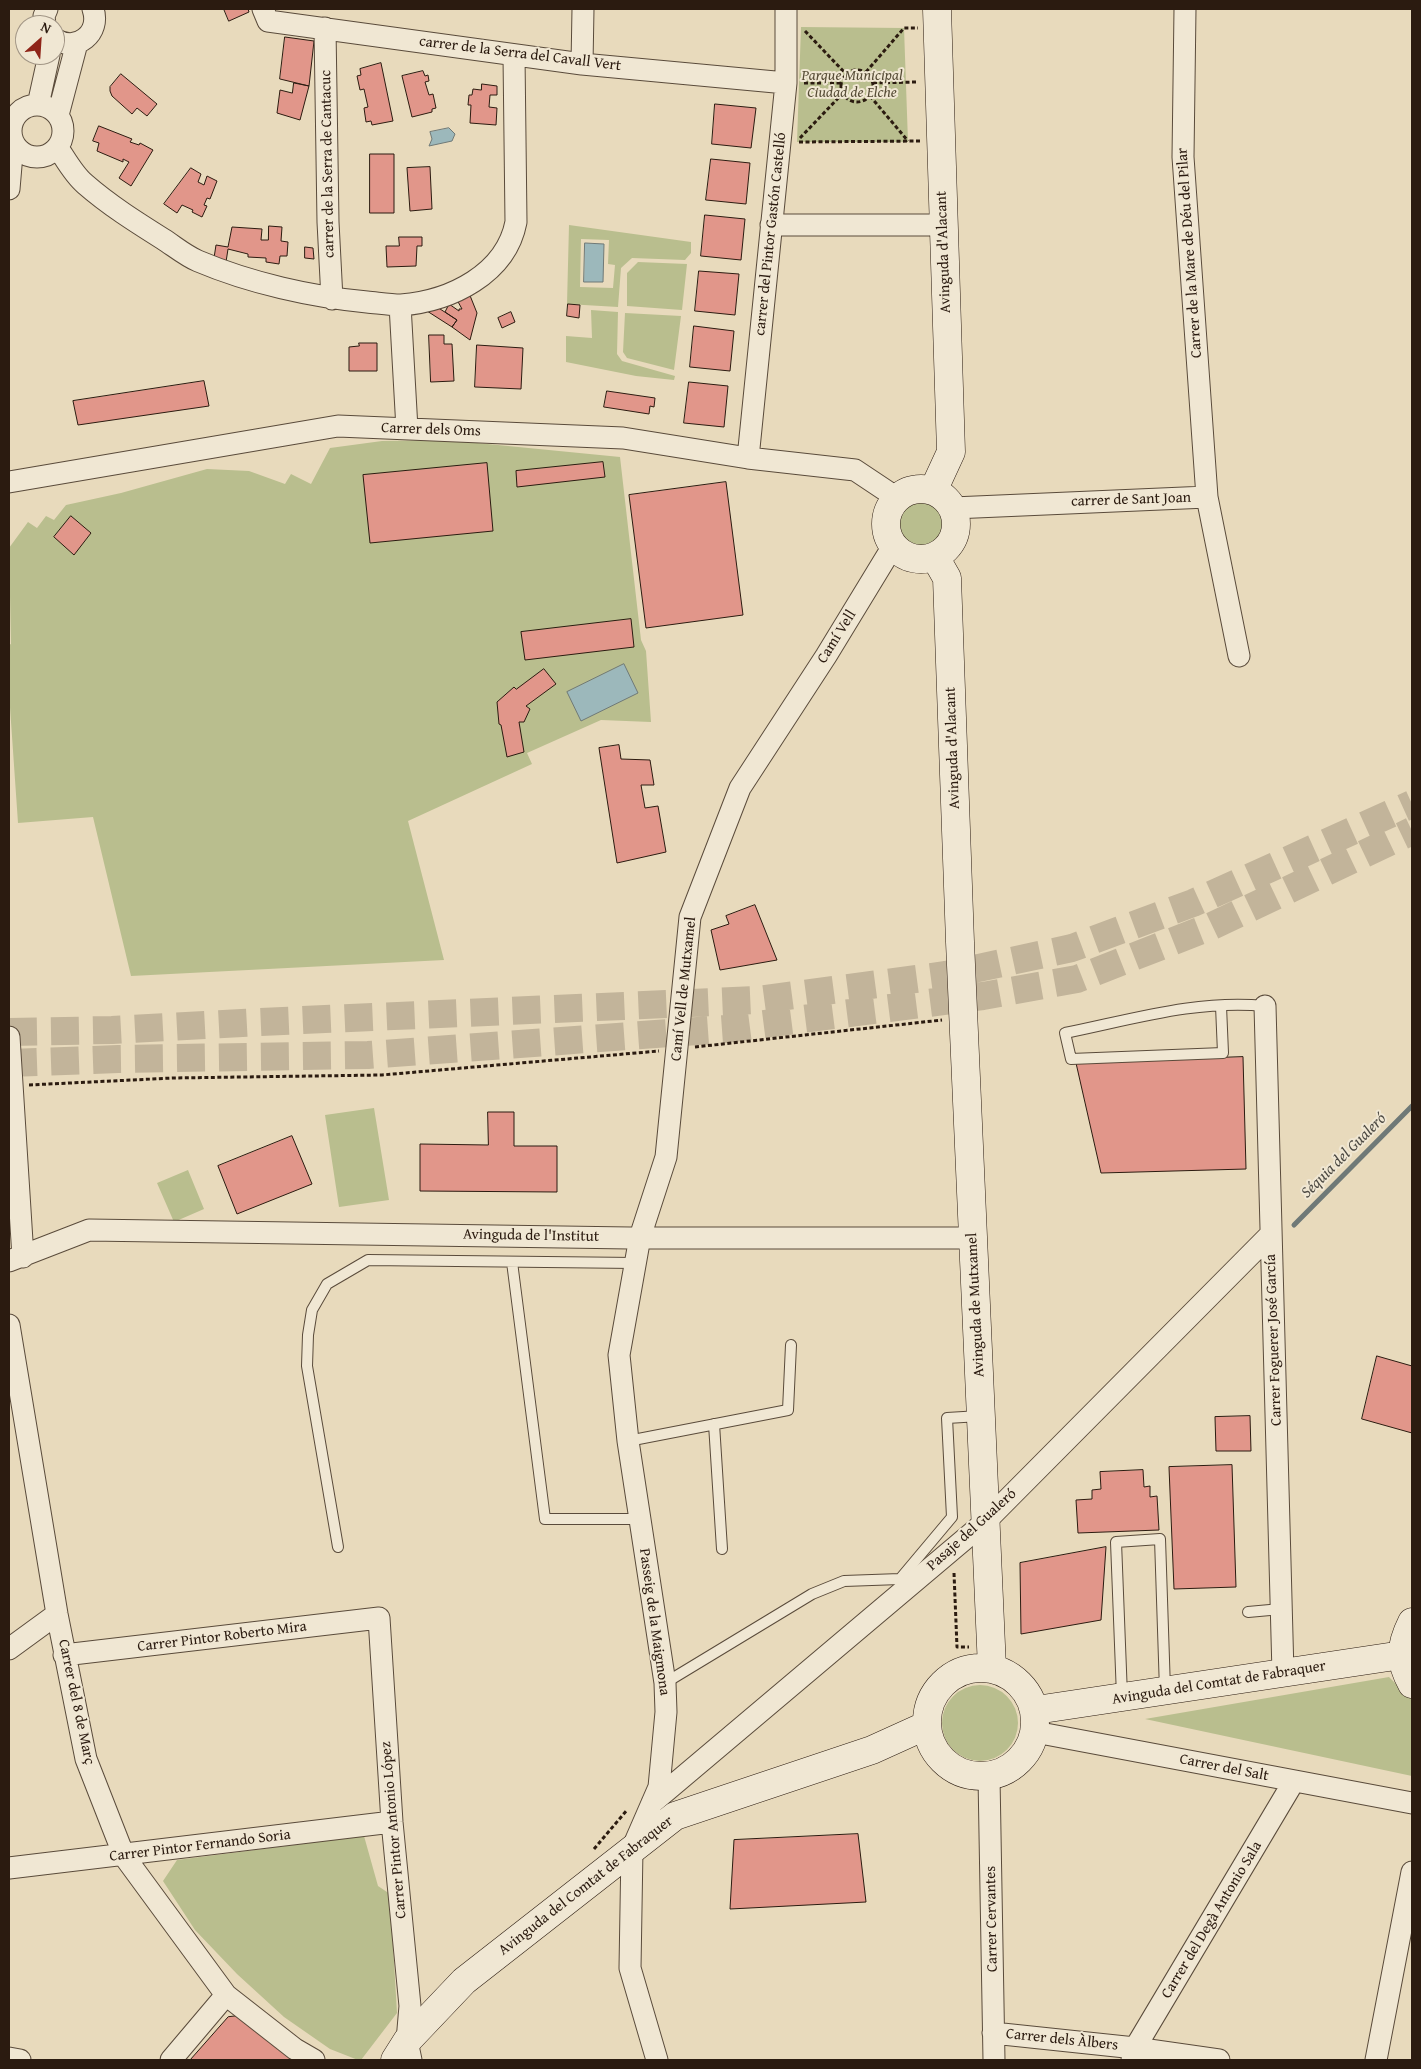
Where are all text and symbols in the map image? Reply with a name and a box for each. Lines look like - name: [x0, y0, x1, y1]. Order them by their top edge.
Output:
- north arrow: [15, 15, 65, 65]
- text: N: [38, 16, 55, 38]
- street label: carrer de la Serra del Cavall Vert: [418, 33, 622, 75]
- park label: Parque Municipal Ciudad de Elche: [801, 67, 903, 102]
- street label: carrer de la Serra de Cantacuc: [317, 70, 339, 258]
- street label: carrer del Pintor Gastón Castelló: [751, 131, 791, 337]
- street label: Carrer de la Mare de Déu del Pilar: [1174, 147, 1206, 359]
- street label: Avinguda d'Alacant: [933, 191, 955, 313]
- street label: Carrer dels Oms: [381, 419, 481, 441]
- street label: carrer de Sant Joan: [1071, 489, 1191, 511]
- street label: Camí Vell: [814, 607, 860, 667]
- street label: Avinguda d'Alacant: [942, 687, 964, 809]
- street label: Camí Vell de Mutxamel: [667, 916, 701, 1062]
- water label: Séquia del Gualeró: [1297, 1109, 1391, 1203]
- street label: Avinguda de l'Institut: [463, 1226, 599, 1246]
- street label: Avinguda de Mutxamel: [963, 1232, 989, 1378]
- street label: Carrer Foguerer José García: [1262, 1254, 1286, 1426]
- street label: Pasaje del Gualeró: [924, 1485, 1020, 1575]
- street label: Passeig de la Maigmona: [635, 1547, 673, 1697]
- street label: Carrer Pintor Roberto Mira: [136, 1618, 308, 1656]
- street label: Carrer del 8 de Març: [54, 1638, 98, 1766]
- street label: Avinguda del Comtat de Fabraquer: [1111, 1657, 1327, 1709]
- street label: Carrer Pintor Antonio López: [377, 1741, 411, 1919]
- street label: Carrer del Salt: [1178, 1751, 1270, 1785]
- street label: Avinguda del Comtat de Fabraquer: [495, 1812, 677, 1960]
- street label: Carrer Pintor Fernando Soria: [108, 1826, 292, 1866]
- street label: Carrer del Degà Antonio Sala: [1158, 1838, 1266, 2002]
- street label: Carrer Cervantes: [982, 1866, 1002, 1972]
- street label: Carrer dels Àlbers: [1005, 2025, 1119, 2055]

